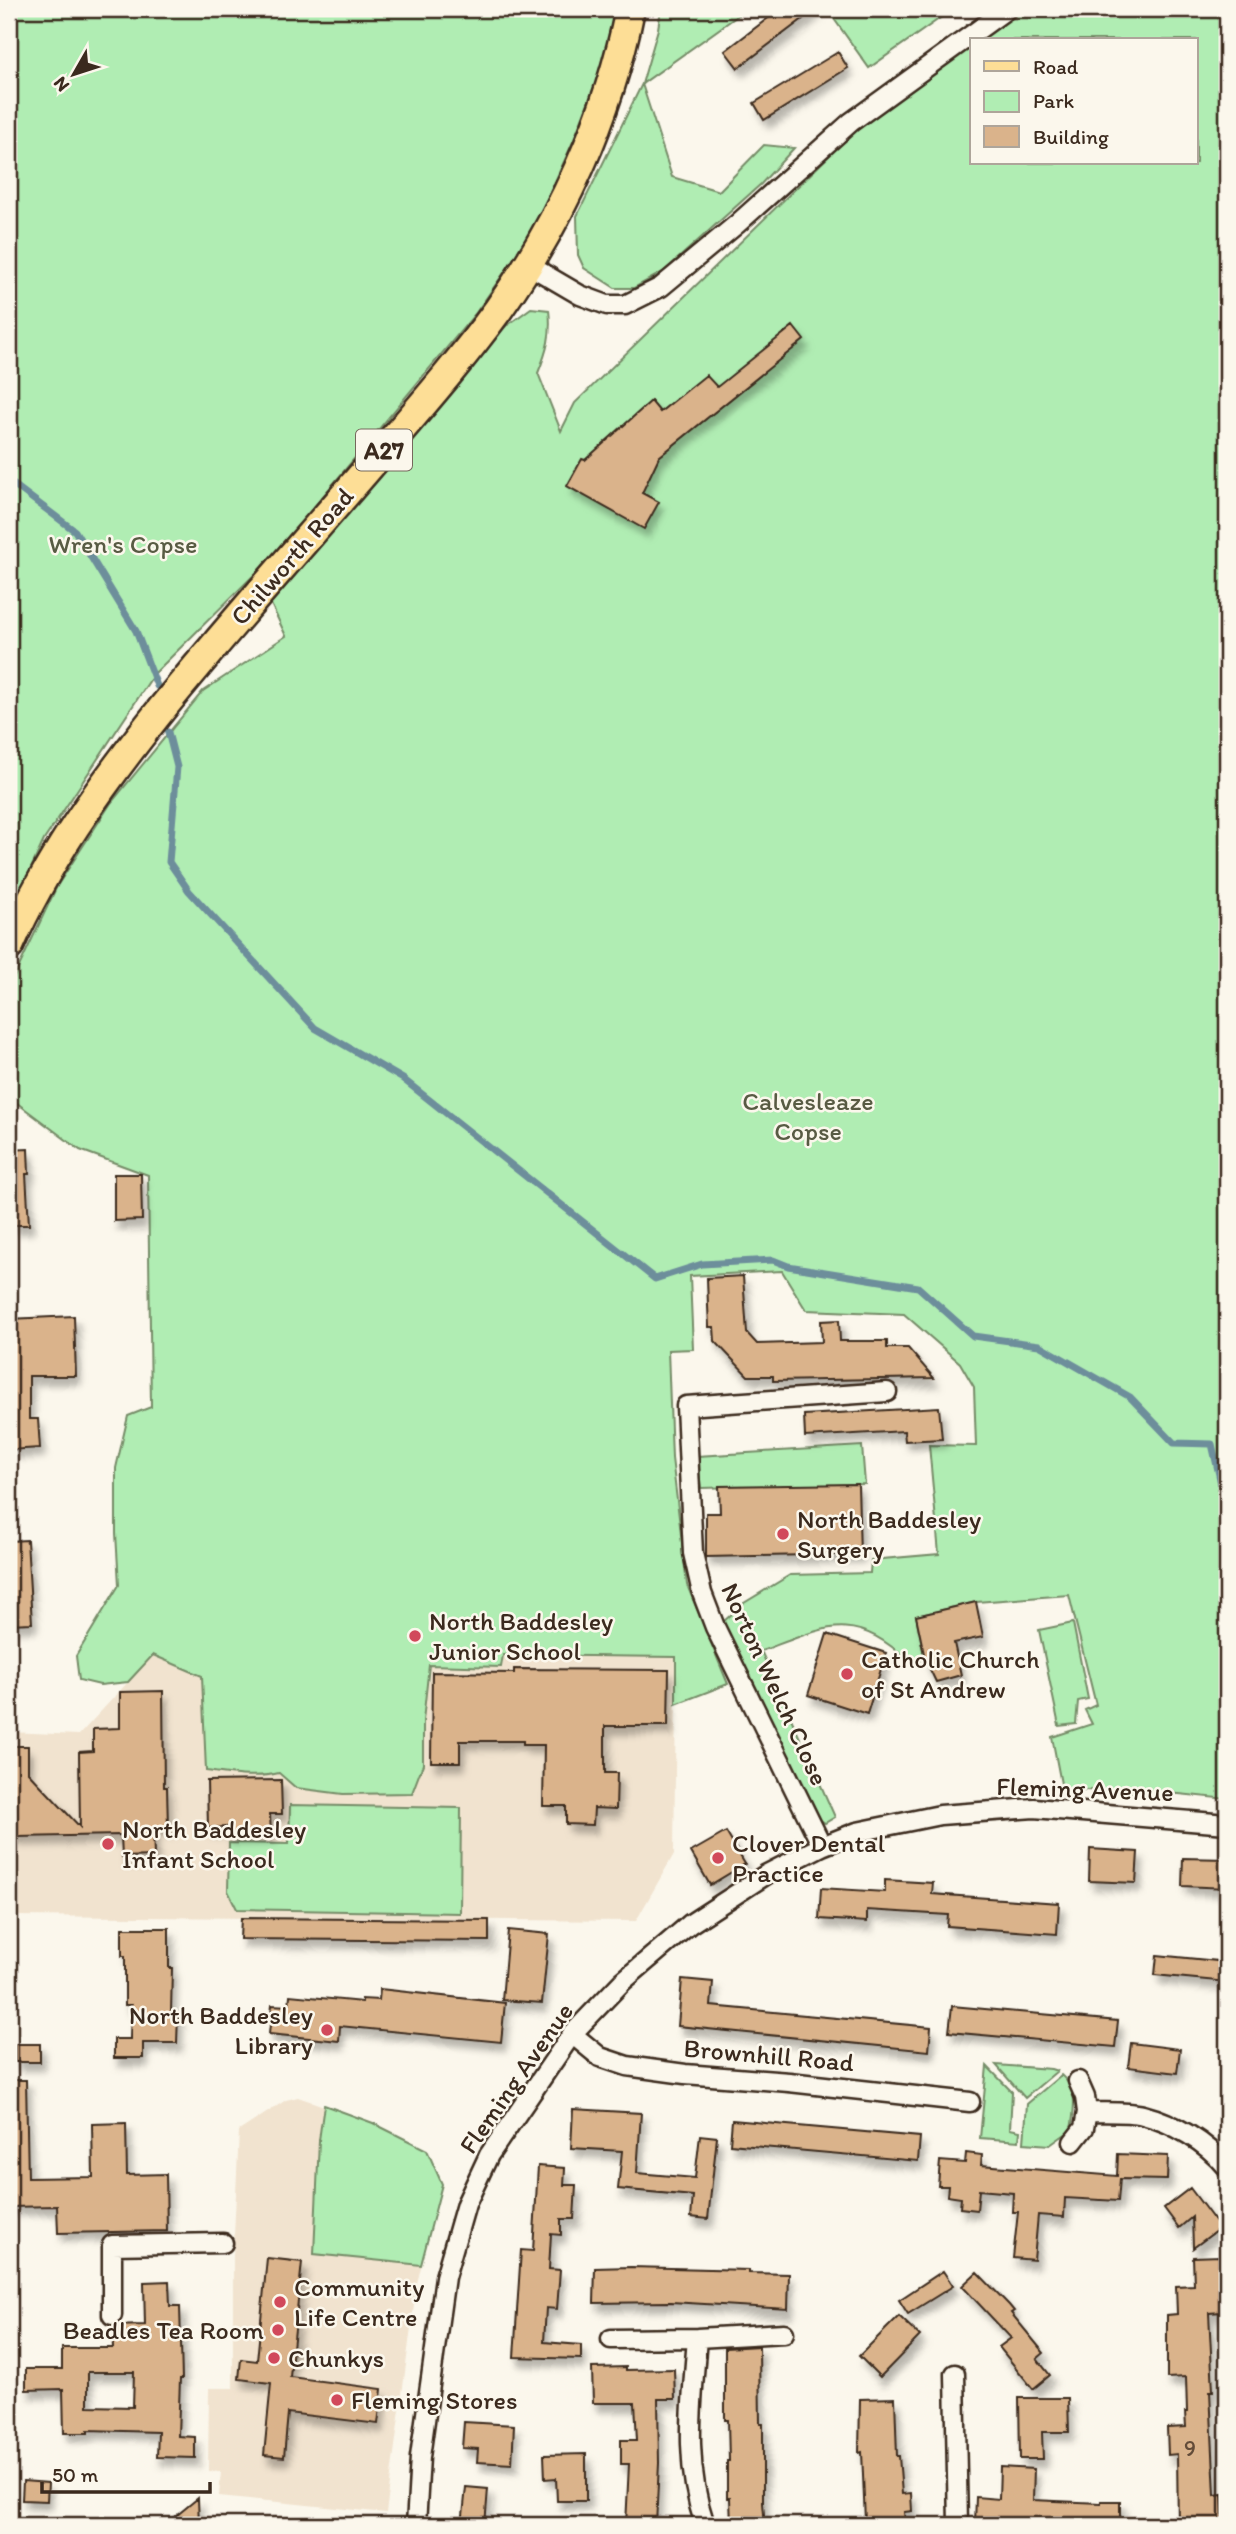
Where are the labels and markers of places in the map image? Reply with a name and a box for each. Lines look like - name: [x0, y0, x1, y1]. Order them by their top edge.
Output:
- place label: North Baddesley Surgery: [797, 1503, 981, 1565]
- marker: North Baddesley Surgery: [775, 1526, 791, 1542]
- place label: North Baddesley Junior School: [429, 1605, 613, 1667]
- marker: North Baddesley Junior School: [407, 1628, 423, 1644]
- place label: Catholic Church of St Andrew: [861, 1643, 1040, 1705]
- marker: Catholic Church of St Andrew: [839, 1666, 855, 1682]
- place label: North Baddesley Infant School: [122, 1813, 306, 1875]
- place label: Clover Dental Practice: [732, 1827, 885, 1889]
- marker: North Baddesley Infant School: [100, 1836, 116, 1852]
- marker: Clover Dental Practice: [710, 1850, 726, 1866]
- place label: North Baddesley Library: [129, 1999, 313, 2061]
- marker: North Baddesley Library: [319, 2022, 335, 2038]
- place label: Community Life Centre: [294, 2271, 424, 2333]
- marker: Community Life Centre: [272, 2294, 288, 2310]
- place label: Beadles Tea Room: [63, 2314, 264, 2346]
- marker: Beadles Tea Room: [270, 2322, 286, 2338]
- place label: Chunkys: [288, 2342, 384, 2374]
- marker: Chunkys: [266, 2350, 282, 2366]
- place label: Fleming Stores: [351, 2384, 517, 2416]
- marker: Fleming Stores: [329, 2392, 345, 2408]

